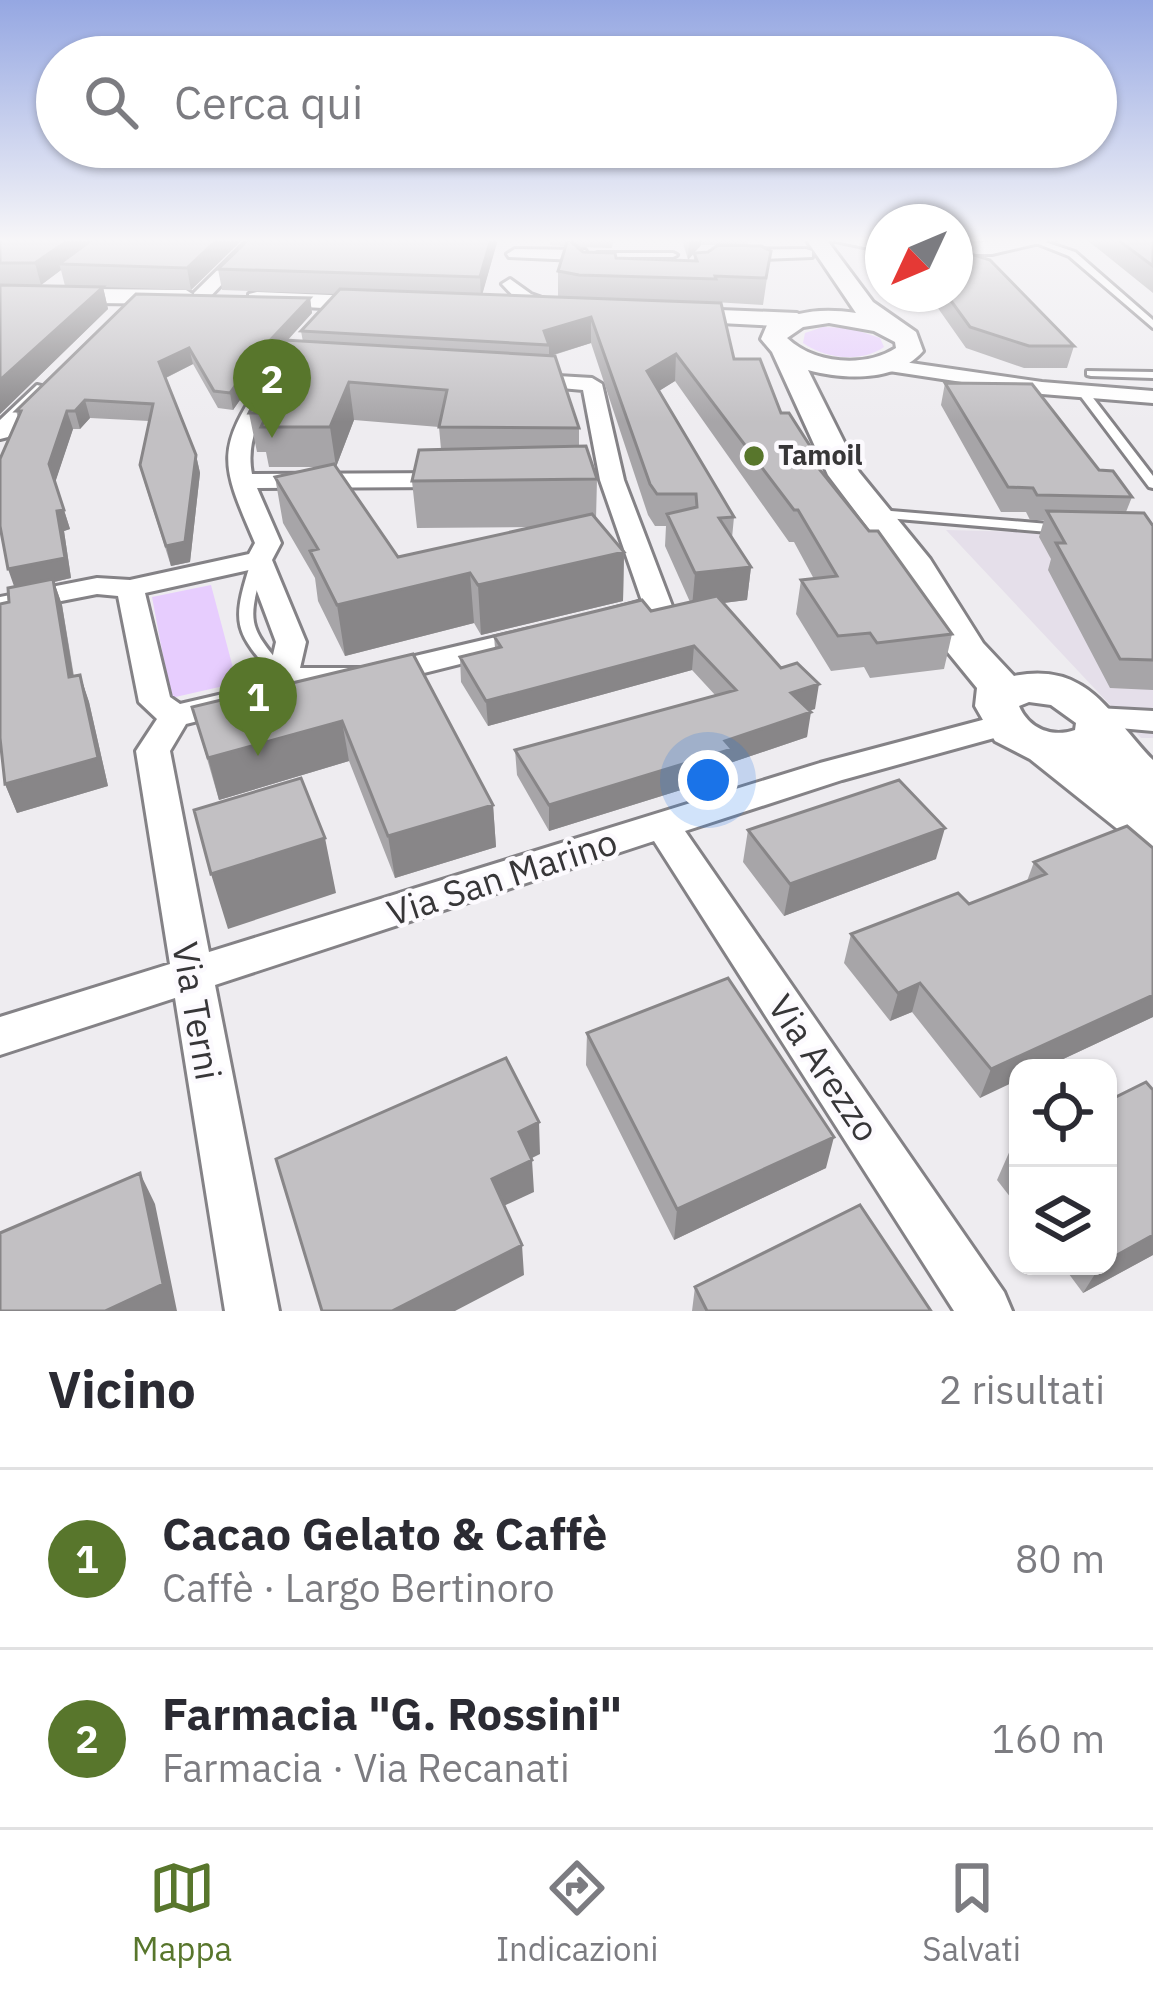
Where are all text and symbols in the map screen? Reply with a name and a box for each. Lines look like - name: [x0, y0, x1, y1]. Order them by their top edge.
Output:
- search box: [36, 36, 1117, 168]
- icon: search: [78, 69, 144, 135]
- text: Cerca qui: [174, 73, 363, 131]
- north arrow: [865, 204, 973, 312]
- pin: 2: [233, 339, 311, 438]
- place label: Tamoil: [778, 437, 863, 472]
- marker: Tamoil: [741, 443, 767, 469]
- pin: 1: [219, 657, 297, 756]
- your location: [678, 750, 738, 810]
- street label: Via San Marino: [381, 817, 623, 936]
- street label: Via Terni: [162, 938, 233, 1084]
- street label: Via Arezzo: [758, 985, 891, 1150]
- map controls: [1009, 1059, 1117, 1275]
- button: locate: [1009, 1059, 1117, 1167]
- button: layers: [1009, 1167, 1117, 1275]
- text: Vicino: [48, 1356, 196, 1422]
- text: 2 risultati: [939, 1364, 1105, 1415]
- text: Cacao Gelato & Caffè: [162, 1504, 607, 1562]
- text: 1: [75, 1533, 99, 1584]
- text: 80 m: [1015, 1533, 1105, 1584]
- text: Caffè · Largo Bertinoro: [162, 1562, 555, 1613]
- text: Farmacia "G. Rossini": [162, 1684, 622, 1742]
- text: 2: [75, 1713, 99, 1764]
- text: 160 m: [992, 1713, 1105, 1764]
- text: Farmacia · Via Recanati: [162, 1742, 570, 1793]
- tab: Mappa: [132, 1855, 232, 1970]
- tab: Indicazioni: [496, 1855, 659, 1970]
- tab: Salvati: [922, 1855, 1021, 1970]

